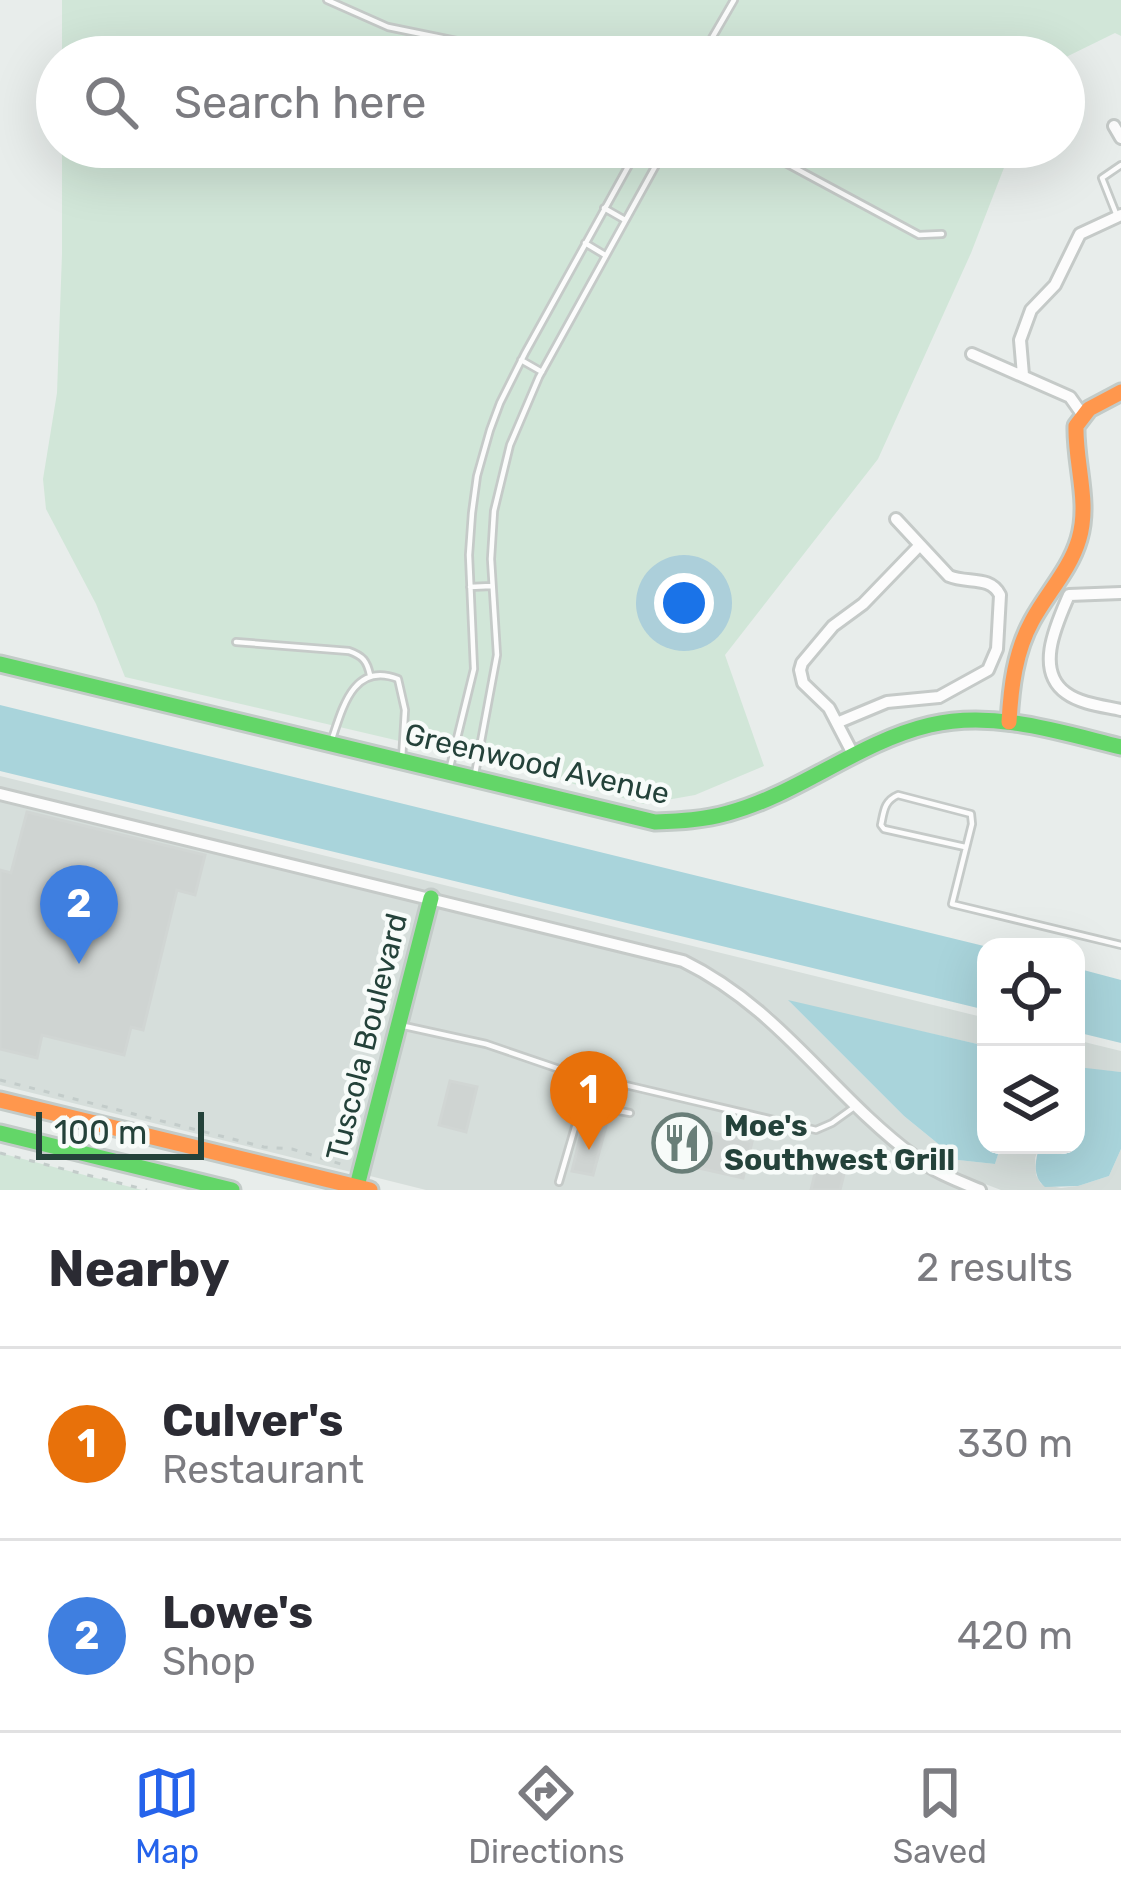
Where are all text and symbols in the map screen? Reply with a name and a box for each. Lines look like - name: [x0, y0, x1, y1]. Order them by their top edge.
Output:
- search box: [36, 36, 1085, 168]
- icon: search: [78, 69, 144, 135]
- text: Search here: [174, 76, 426, 129]
- your location: [654, 573, 714, 633]
- street label: Greenwood Avenue: [401, 716, 673, 812]
- pin: 2: [40, 865, 118, 964]
- street label: Tuscola Boulevard: [319, 910, 415, 1164]
- map controls: [977, 938, 1085, 1154]
- button: locate: [977, 938, 1085, 1046]
- button: layers: [977, 1046, 1085, 1154]
- pin: 1: [550, 1051, 628, 1150]
- scale bar: [36, 1106, 204, 1159]
- place label: Moe's Southwest Grill: [724, 1108, 955, 1178]
- restaurant icon: Moe's Southwest Grill: [651, 1112, 713, 1174]
- text: 100 m: [54, 1113, 147, 1152]
- text: Nearby: [48, 1238, 230, 1299]
- text: 2 results: [916, 1245, 1073, 1291]
- text: Culver's: [162, 1394, 343, 1447]
- text: 1: [77, 1421, 97, 1467]
- text: 330 m: [957, 1421, 1073, 1467]
- text: Restaurant: [162, 1447, 364, 1493]
- text: Lowe's: [162, 1586, 313, 1639]
- text: 2: [74, 1613, 100, 1659]
- text: 420 m: [957, 1613, 1073, 1659]
- text: Shop: [162, 1639, 256, 1685]
- tab: Map: [134, 1760, 200, 1871]
- tab: Directions: [468, 1760, 625, 1871]
- tab: Saved: [893, 1760, 987, 1871]

